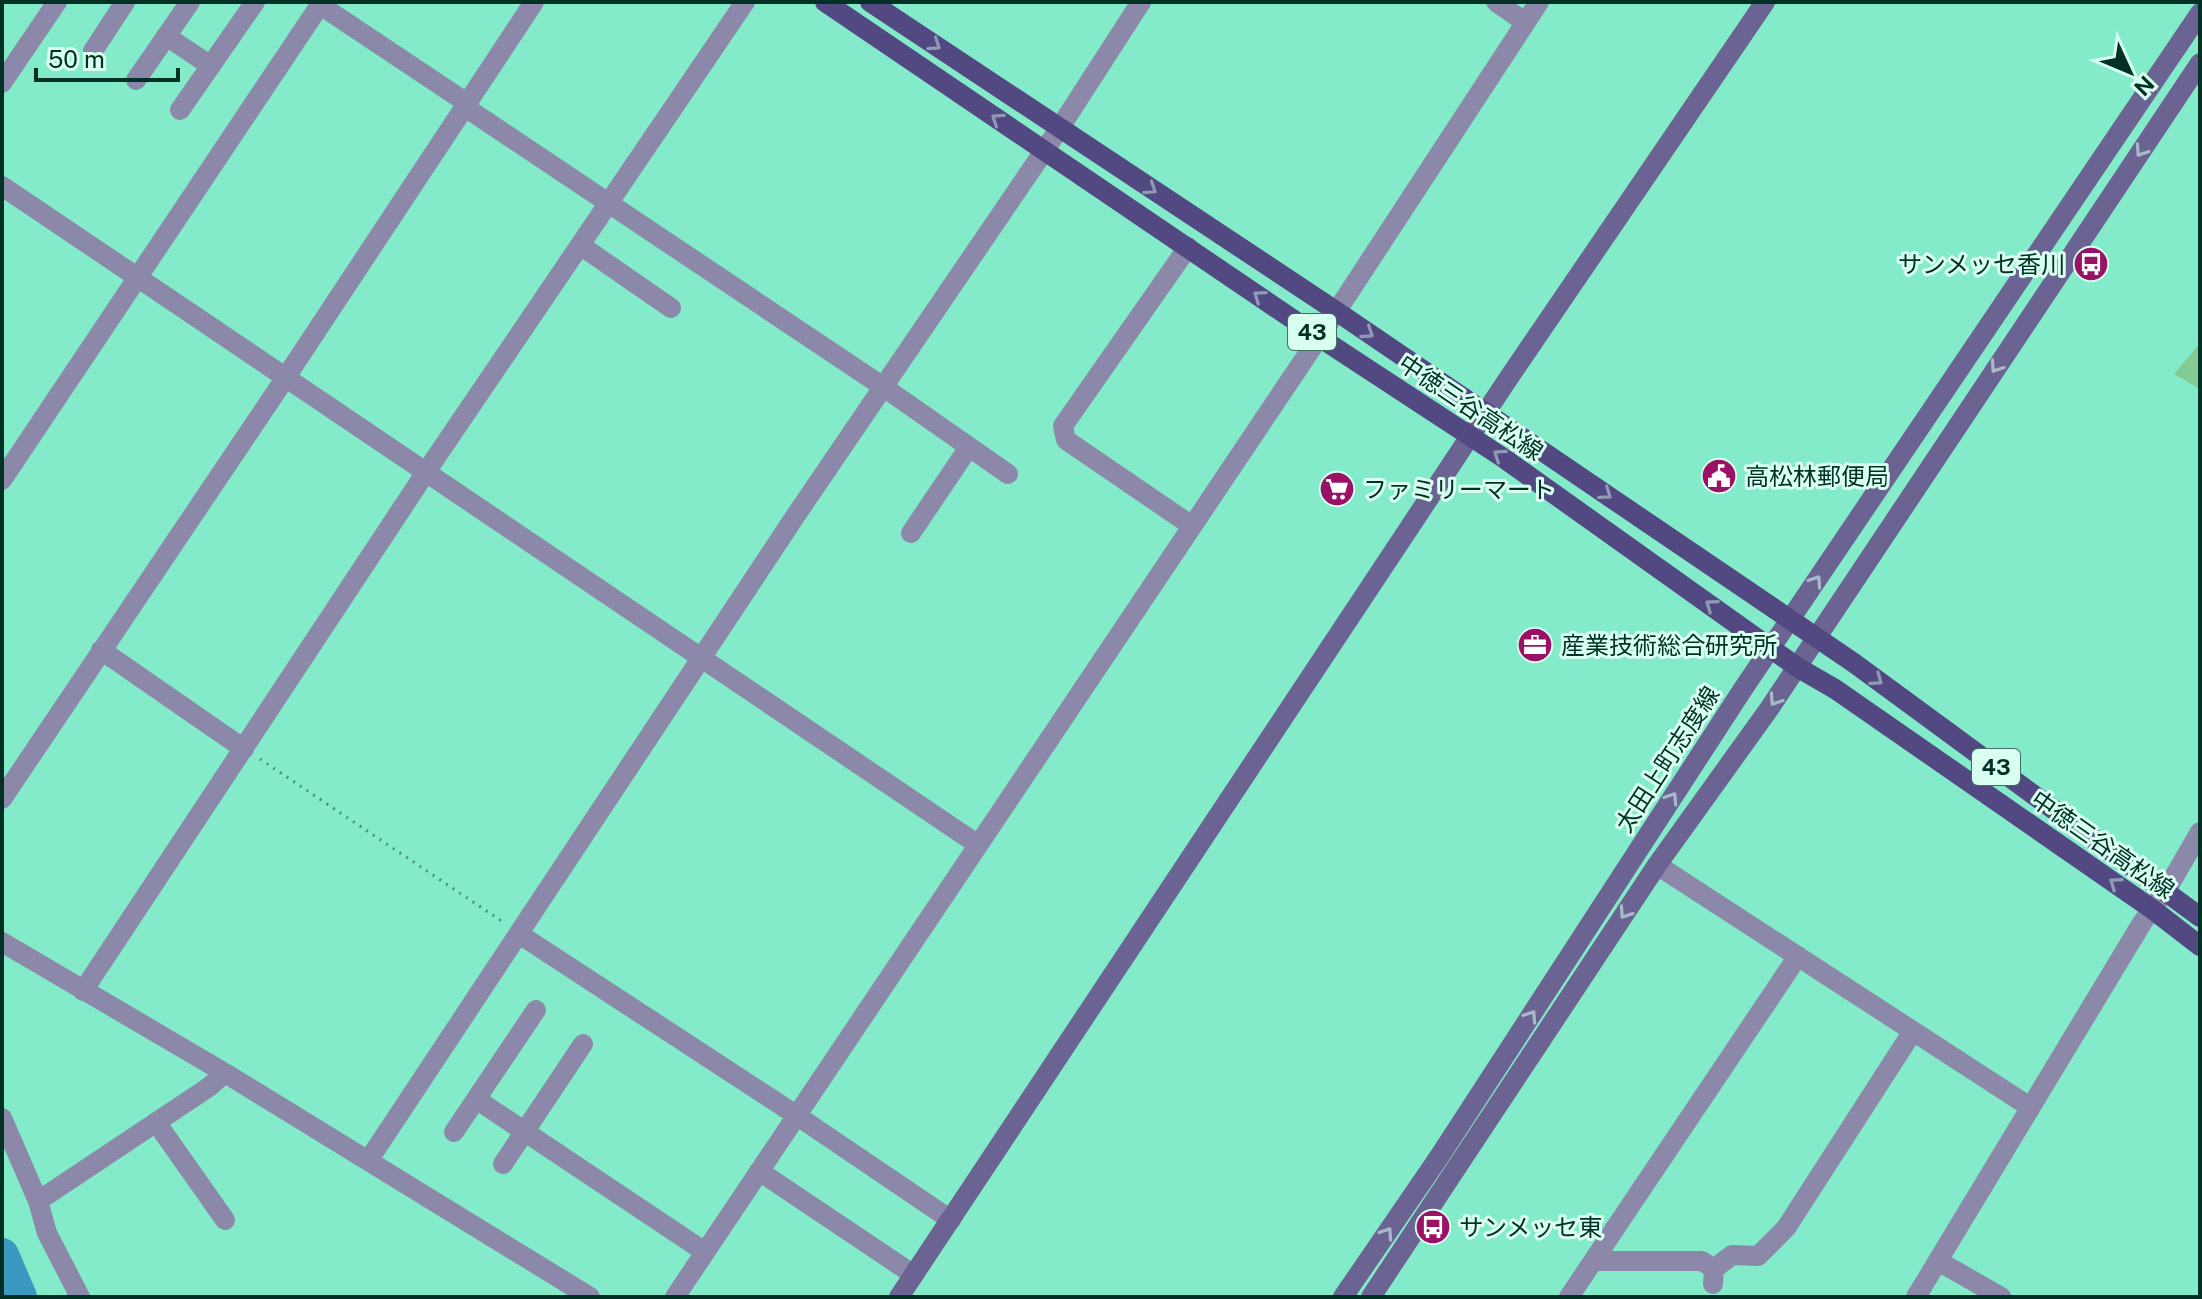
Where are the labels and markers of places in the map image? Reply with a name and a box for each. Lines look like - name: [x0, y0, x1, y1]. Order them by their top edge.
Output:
- bus stop icon: サンメッセ香川: [2072, 245, 2110, 283]
- place label: サンメッセ香川: [1898, 250, 2065, 278]
- public building icon: 高松林郵便局: [1700, 457, 1738, 495]
- place label: 高松林郵便局: [1745, 462, 1889, 490]
- supermarket icon: ファミリーマート: [1318, 470, 1356, 508]
- place label: ファミリーマート: [1363, 475, 1555, 503]
- office icon: 産業技術総合研究所: [1516, 626, 1554, 664]
- place label: 産業技術総合研究所: [1561, 631, 1777, 659]
- bus stop icon: サンメッセ東: [1414, 1208, 1452, 1246]
- place label: サンメッセ東: [1459, 1213, 1602, 1241]

